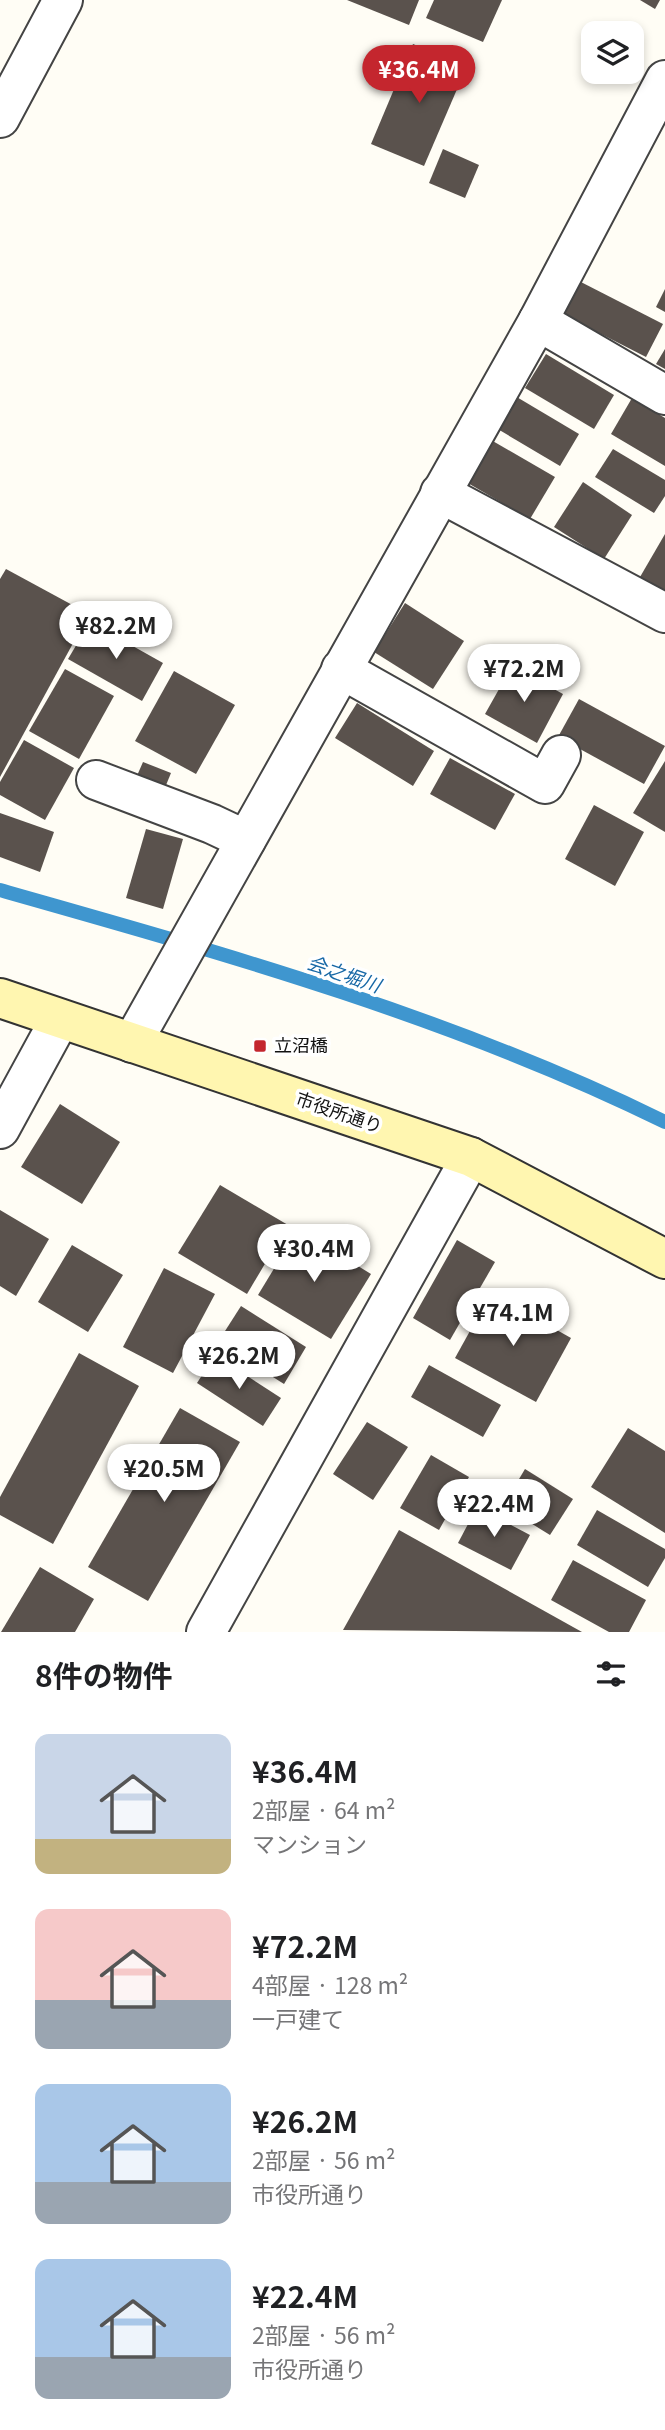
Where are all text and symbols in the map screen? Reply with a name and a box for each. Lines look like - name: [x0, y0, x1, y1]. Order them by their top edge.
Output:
- map controls: [581, 21, 644, 84]
- button: layers: [581, 21, 644, 84]
- pin: ¥36.4M: [362, 46, 476, 105]
- text: ¥36.4M: [378, 51, 460, 85]
- pin: ¥82.2M: [59, 602, 173, 661]
- text: ¥82.2M: [75, 607, 157, 641]
- pin: ¥72.2M: [467, 644, 581, 704]
- text: ¥72.2M: [483, 650, 565, 684]
- water label: 会之堀川: [304, 947, 387, 998]
- place label: 立沼橋: [274, 1031, 328, 1057]
- marker: 立沼橋: [252, 1038, 268, 1054]
- street label: 市役所通り: [293, 1084, 386, 1138]
- pin: ¥30.4M: [257, 1224, 371, 1284]
- text: ¥30.4M: [273, 1230, 355, 1264]
- pin: ¥74.1M: [456, 1288, 570, 1348]
- text: ¥74.1M: [472, 1294, 554, 1328]
- pin: ¥26.2M: [182, 1332, 296, 1391]
- text: ¥26.2M: [198, 1337, 280, 1371]
- pin: ¥20.5M: [107, 1444, 221, 1504]
- text: ¥20.5M: [123, 1450, 205, 1484]
- pin: ¥22.4M: [437, 1480, 551, 1539]
- text: ¥22.4M: [453, 1485, 535, 1519]
- text: 8件の物件: [35, 1652, 173, 1696]
- icon: filters: [592, 1655, 630, 1693]
- text: ¥36.4M: [252, 1748, 358, 1792]
- icon: home: [91, 1762, 175, 1846]
- text: 2部屋 · 64 m²: [252, 1792, 395, 1826]
- text: マンション: [252, 1826, 367, 1860]
- text: ¥72.2M: [252, 1923, 358, 1967]
- icon: home: [91, 1937, 175, 2021]
- text: 4部屋 · 128 m²: [252, 1967, 408, 2001]
- text: 一戸建て: [252, 2001, 344, 2035]
- text: ¥26.2M: [252, 2098, 358, 2142]
- icon: home: [91, 2112, 175, 2196]
- text: 2部屋 · 56 m²: [252, 2142, 395, 2176]
- text: 市役所通り: [252, 2176, 367, 2210]
- text: ¥22.4M: [252, 2273, 358, 2317]
- icon: home: [91, 2287, 175, 2371]
- text: 2部屋 · 56 m²: [252, 2317, 395, 2351]
- text: 市役所通り: [252, 2351, 367, 2385]

